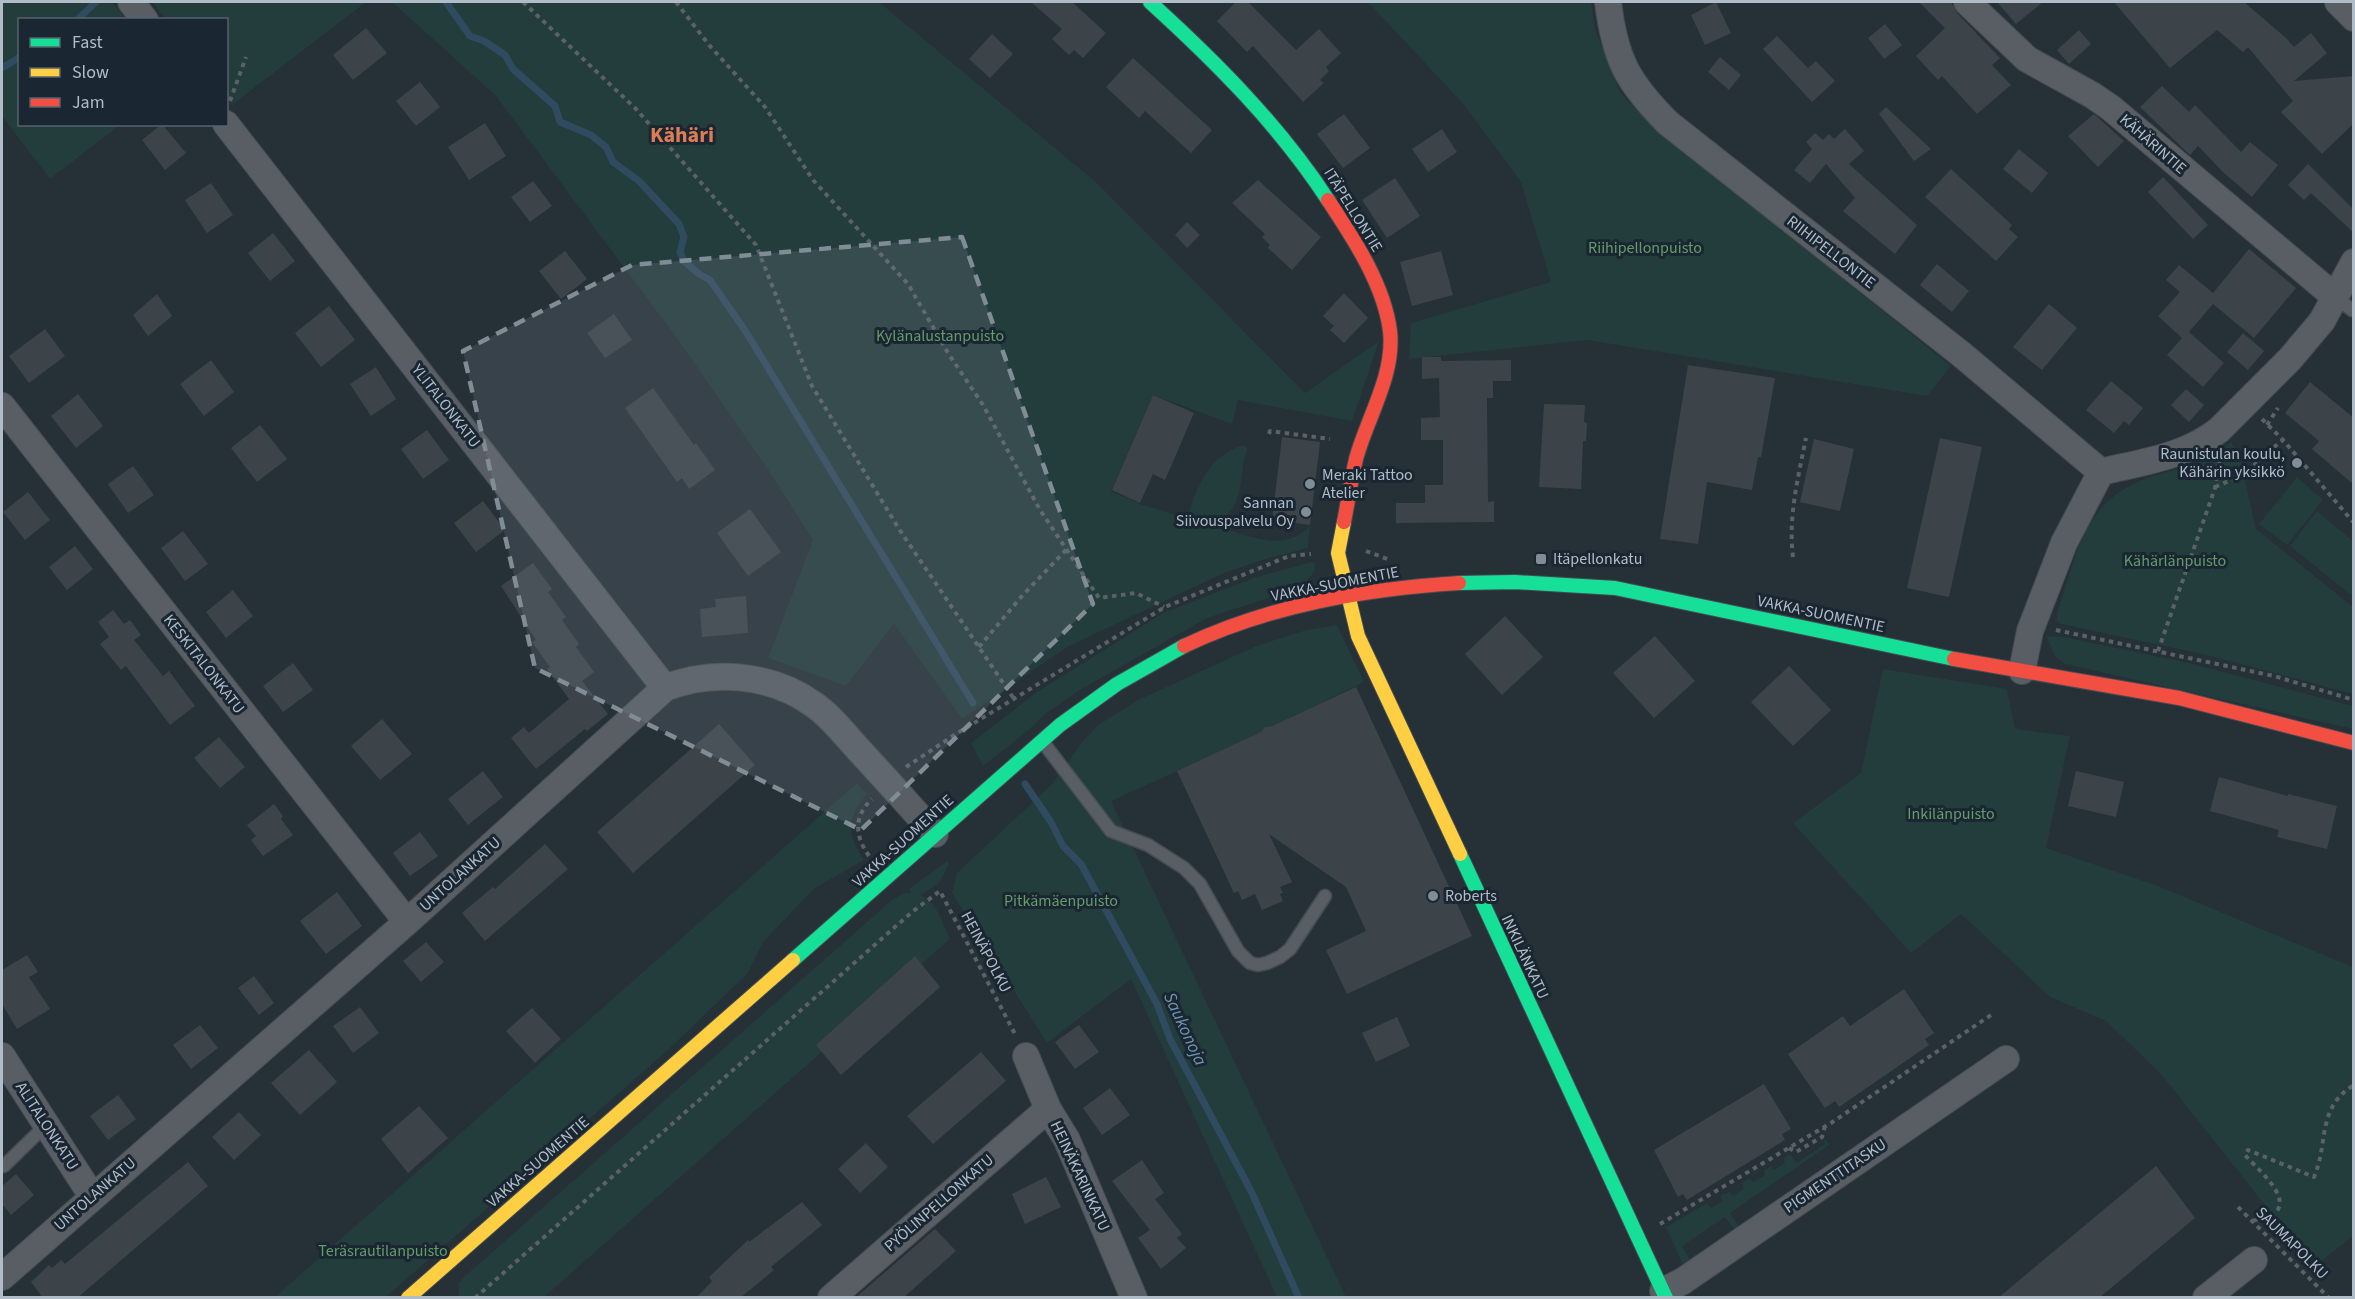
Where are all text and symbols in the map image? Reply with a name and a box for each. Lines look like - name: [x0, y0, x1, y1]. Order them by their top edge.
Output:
- legend: [18, 18, 228, 126]
- text: Fast: [72, 30, 103, 55]
- text: Slow: [72, 60, 109, 85]
- text: Jam: [72, 90, 105, 115]
- street label: KÄHÄRINTIE: [2115, 109, 2191, 179]
- district label: Kähäri: [650, 119, 714, 151]
- street label: ITÄPELLONTIE: [1318, 164, 1388, 256]
- street label: RIIHIPELLONTIE: [1782, 210, 1880, 294]
- park label: Riihipellonpuisto: [1588, 237, 1702, 259]
- park label: Kylänalustanpuisto: [876, 325, 1004, 347]
- street label: YLITALONKATU: [406, 359, 486, 452]
- place label: Raunistulan koulu, Kähärin yksikkö: [2160, 443, 2285, 483]
- marker: Raunistulan koulu, Kähärin yksikkö: [2290, 456, 2304, 470]
- place label: Meraki Tattoo Atelier: [1322, 464, 1413, 504]
- marker: Meraki Tattoo Atelier: [1303, 477, 1317, 491]
- place label: Sannan Siivouspalvelu Oy: [1176, 492, 1295, 532]
- marker: Sannan Siivouspalvelu Oy: [1299, 505, 1313, 519]
- place label: Itäpellonkatu: [1553, 548, 1642, 570]
- park label: Kähärlänpuisto: [2124, 550, 2226, 572]
- marker: Itäpellonkatu: [1534, 552, 1548, 566]
- street label: VAKKA-SUOMENTIE: [1269, 561, 1401, 607]
- street label: VAKKA-SUOMENTIE: [1755, 590, 1887, 638]
- street label: KESKITALONKATU: [158, 610, 250, 718]
- street label: VAKKA-SUOMENTIE: [847, 789, 959, 893]
- park label: Inkilänpuisto: [1907, 803, 1995, 825]
- street label: UNTOLANKATU: [415, 832, 505, 916]
- place label: Roberts: [1445, 885, 1497, 907]
- marker: Roberts: [1426, 889, 1440, 903]
- park label: Pitkämäenpuisto: [1004, 890, 1118, 912]
- street label: HEINÄPOLKU: [955, 908, 1017, 996]
- street label: INKILÄNKATU: [1496, 911, 1554, 1003]
- water label: Saukonoja: [1157, 988, 1213, 1070]
- street label: ALITALONKATU: [10, 1077, 84, 1175]
- street label: VAKKA-SUOMENTIE: [482, 1111, 594, 1213]
- street label: HEINÄKARINKATU: [1045, 1117, 1115, 1235]
- street label: PIGMENTTITASKU: [1779, 1133, 1891, 1219]
- street label: PYÖLINPELLONKATU: [879, 1149, 999, 1257]
- street label: UNTOLANKATU: [49, 1152, 141, 1236]
- street label: SAUMAPOLKU: [2251, 1202, 2333, 1284]
- park label: Teräsrautilanpuisto: [318, 1240, 448, 1262]

